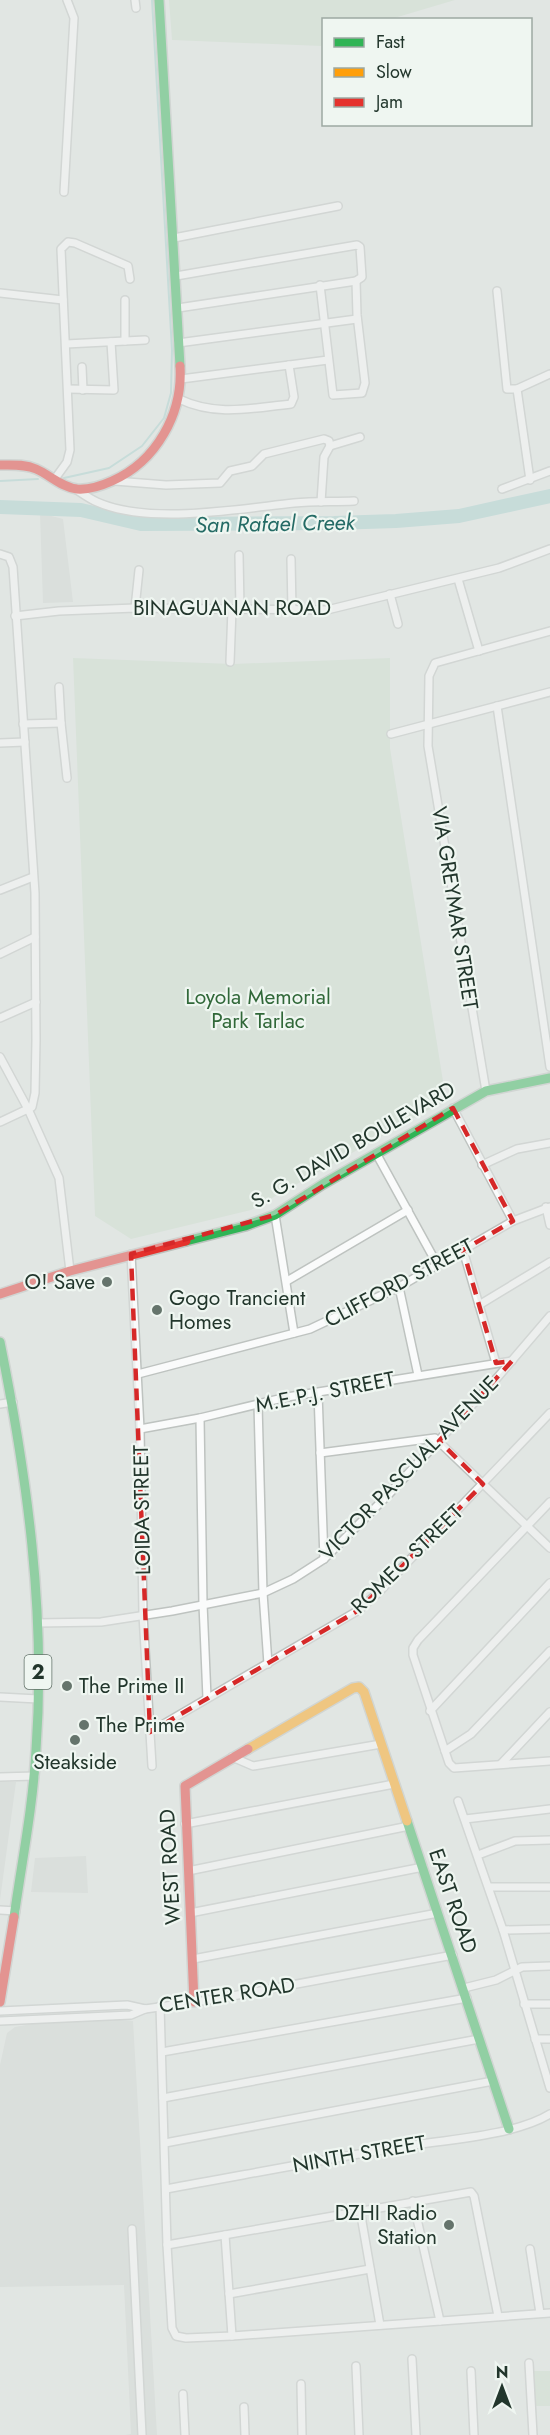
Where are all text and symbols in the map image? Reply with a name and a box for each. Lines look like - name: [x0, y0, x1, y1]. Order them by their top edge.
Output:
- legend: [322, 18, 532, 126]
- text: Fast: [376, 29, 405, 55]
- text: Slow: [376, 59, 413, 85]
- text: Jam: [374, 89, 403, 115]
- water label: San Rafael Creek: [195, 506, 357, 540]
- street label: BINAGUANAN ROAD: [133, 593, 331, 623]
- street label: VIA GREYMAR STREET: [424, 804, 486, 1012]
- park label: Loyola Memorial Park Tarlac: [185, 982, 331, 1036]
- street label: S. G. DAVID BOULEVARD: [245, 1074, 461, 1216]
- street label: CLIFFORD STREET: [319, 1231, 479, 1335]
- place label: O! Save: [25, 1267, 95, 1297]
- marker: O! Save: [100, 1275, 114, 1289]
- place label: Gogo Trancient Homes: [169, 1283, 305, 1337]
- marker: Gogo Trancient Homes: [150, 1303, 164, 1317]
- street label: M.E.P.J. STREET: [253, 1364, 397, 1420]
- street label: VICTOR PASCUAL AVENUE: [312, 1369, 506, 1567]
- street label: LOIDA STREET: [126, 1444, 158, 1575]
- street label: ROMEO STREET: [344, 1497, 470, 1620]
- road number: 2: [24, 1655, 51, 1689]
- place label: The Prime II: [79, 1671, 184, 1701]
- marker: The Prime II: [60, 1679, 74, 1693]
- place label: The Prime: [96, 1710, 185, 1740]
- marker: The Prime: [77, 1718, 91, 1732]
- marker: Steakside: [68, 1733, 82, 1747]
- place label: Steakside: [33, 1747, 117, 1777]
- street label: WEST ROAD: [152, 1808, 188, 1926]
- street label: EAST ROAD: [421, 1845, 485, 1957]
- street label: CENTER ROAD: [157, 1969, 297, 2021]
- street label: NINTH STREET: [290, 2127, 428, 2180]
- place label: DZHI Radio Station: [335, 2198, 437, 2252]
- marker: DZHI Radio Station: [442, 2218, 456, 2232]
- north arrow: [472, 2357, 532, 2417]
- text: N: [496, 2361, 508, 2384]

